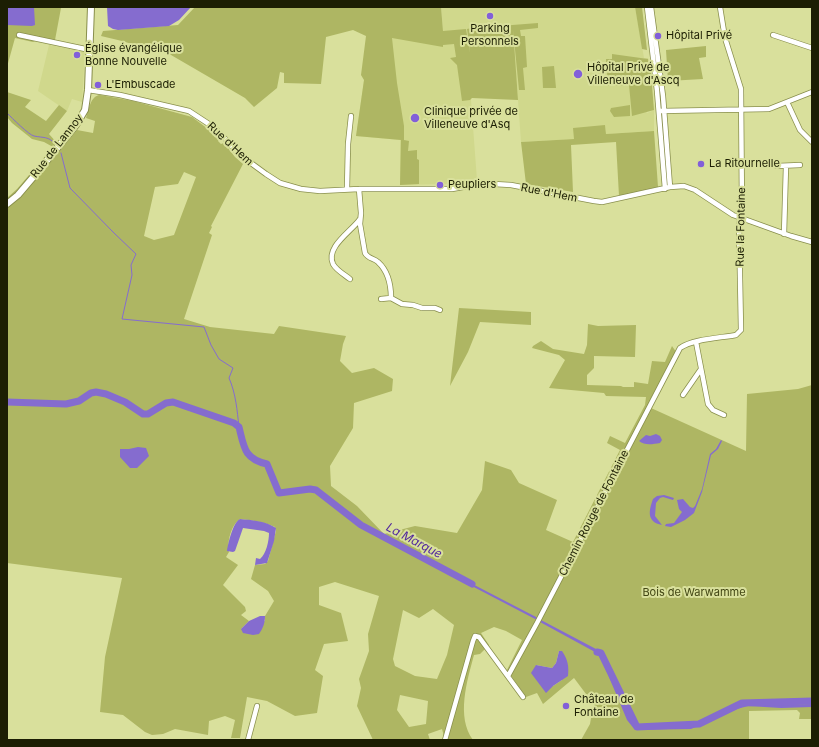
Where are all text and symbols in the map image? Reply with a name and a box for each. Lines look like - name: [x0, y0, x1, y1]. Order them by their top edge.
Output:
- marker: Parking Personnels: [485, 11, 495, 21]
- place label: Parking Personnels: [461, 22, 519, 48]
- place label: Hôpital Privé: [666, 29, 732, 43]
- marker: Hôpital Privé: [653, 31, 663, 41]
- place label: Église évangélique Bonne Nouvelle: [85, 42, 182, 68]
- marker: Église évangélique Bonne Nouvelle: [72, 50, 82, 60]
- place label: Hôpital Privé de Villeneuve d'Ascq: [587, 61, 679, 87]
- marker: Hôpital Privé de Villeneuve d'Ascq: [572, 68, 584, 80]
- place label: L'Embuscade: [106, 78, 176, 92]
- marker: L'Embuscade: [93, 80, 103, 90]
- place label: Clinique privée de Villeneuve d'Asq: [424, 105, 518, 131]
- street label: Rue de Lannoy: [28, 111, 86, 181]
- marker: Clinique privée de Villeneuve d'Asq: [409, 112, 421, 124]
- street label: Rue d'Hem: [205, 120, 255, 168]
- place label: La Ritournelle: [709, 157, 780, 171]
- marker: La Ritournelle: [696, 159, 706, 169]
- place label: Peupliers: [448, 178, 496, 192]
- marker: Peupliers: [435, 180, 445, 190]
- street label: Rue d'Hem: [520, 181, 578, 205]
- street label: Rue la Fontaine: [734, 187, 748, 267]
- street label: Chemin Rouge de Fontaine: [556, 448, 632, 578]
- water label: La Marque: [384, 520, 444, 562]
- park label: Bois de Warwamme: [642, 586, 746, 600]
- place label: Château de Fontaine: [574, 693, 634, 719]
- marker: Château de Fontaine: [561, 701, 571, 711]

